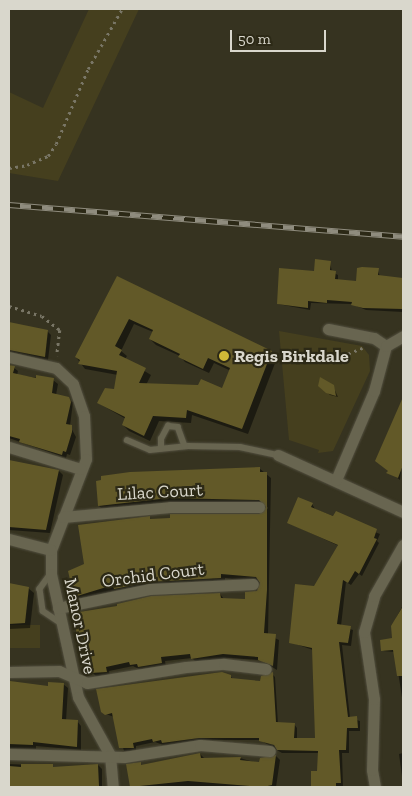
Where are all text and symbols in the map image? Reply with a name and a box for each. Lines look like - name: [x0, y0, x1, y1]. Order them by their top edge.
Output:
- scale bar: [232, 20, 328, 52]
- text: 50 m: [238, 30, 271, 48]
- place label: Regis Birkdale: [234, 345, 349, 367]
- marker: Regis Birkdale: [218, 350, 230, 362]
- street label: Lilac Court: [117, 479, 203, 505]
- street label: Orchid Court: [100, 558, 206, 592]
- street label: Manor Drive: [59, 576, 101, 676]

